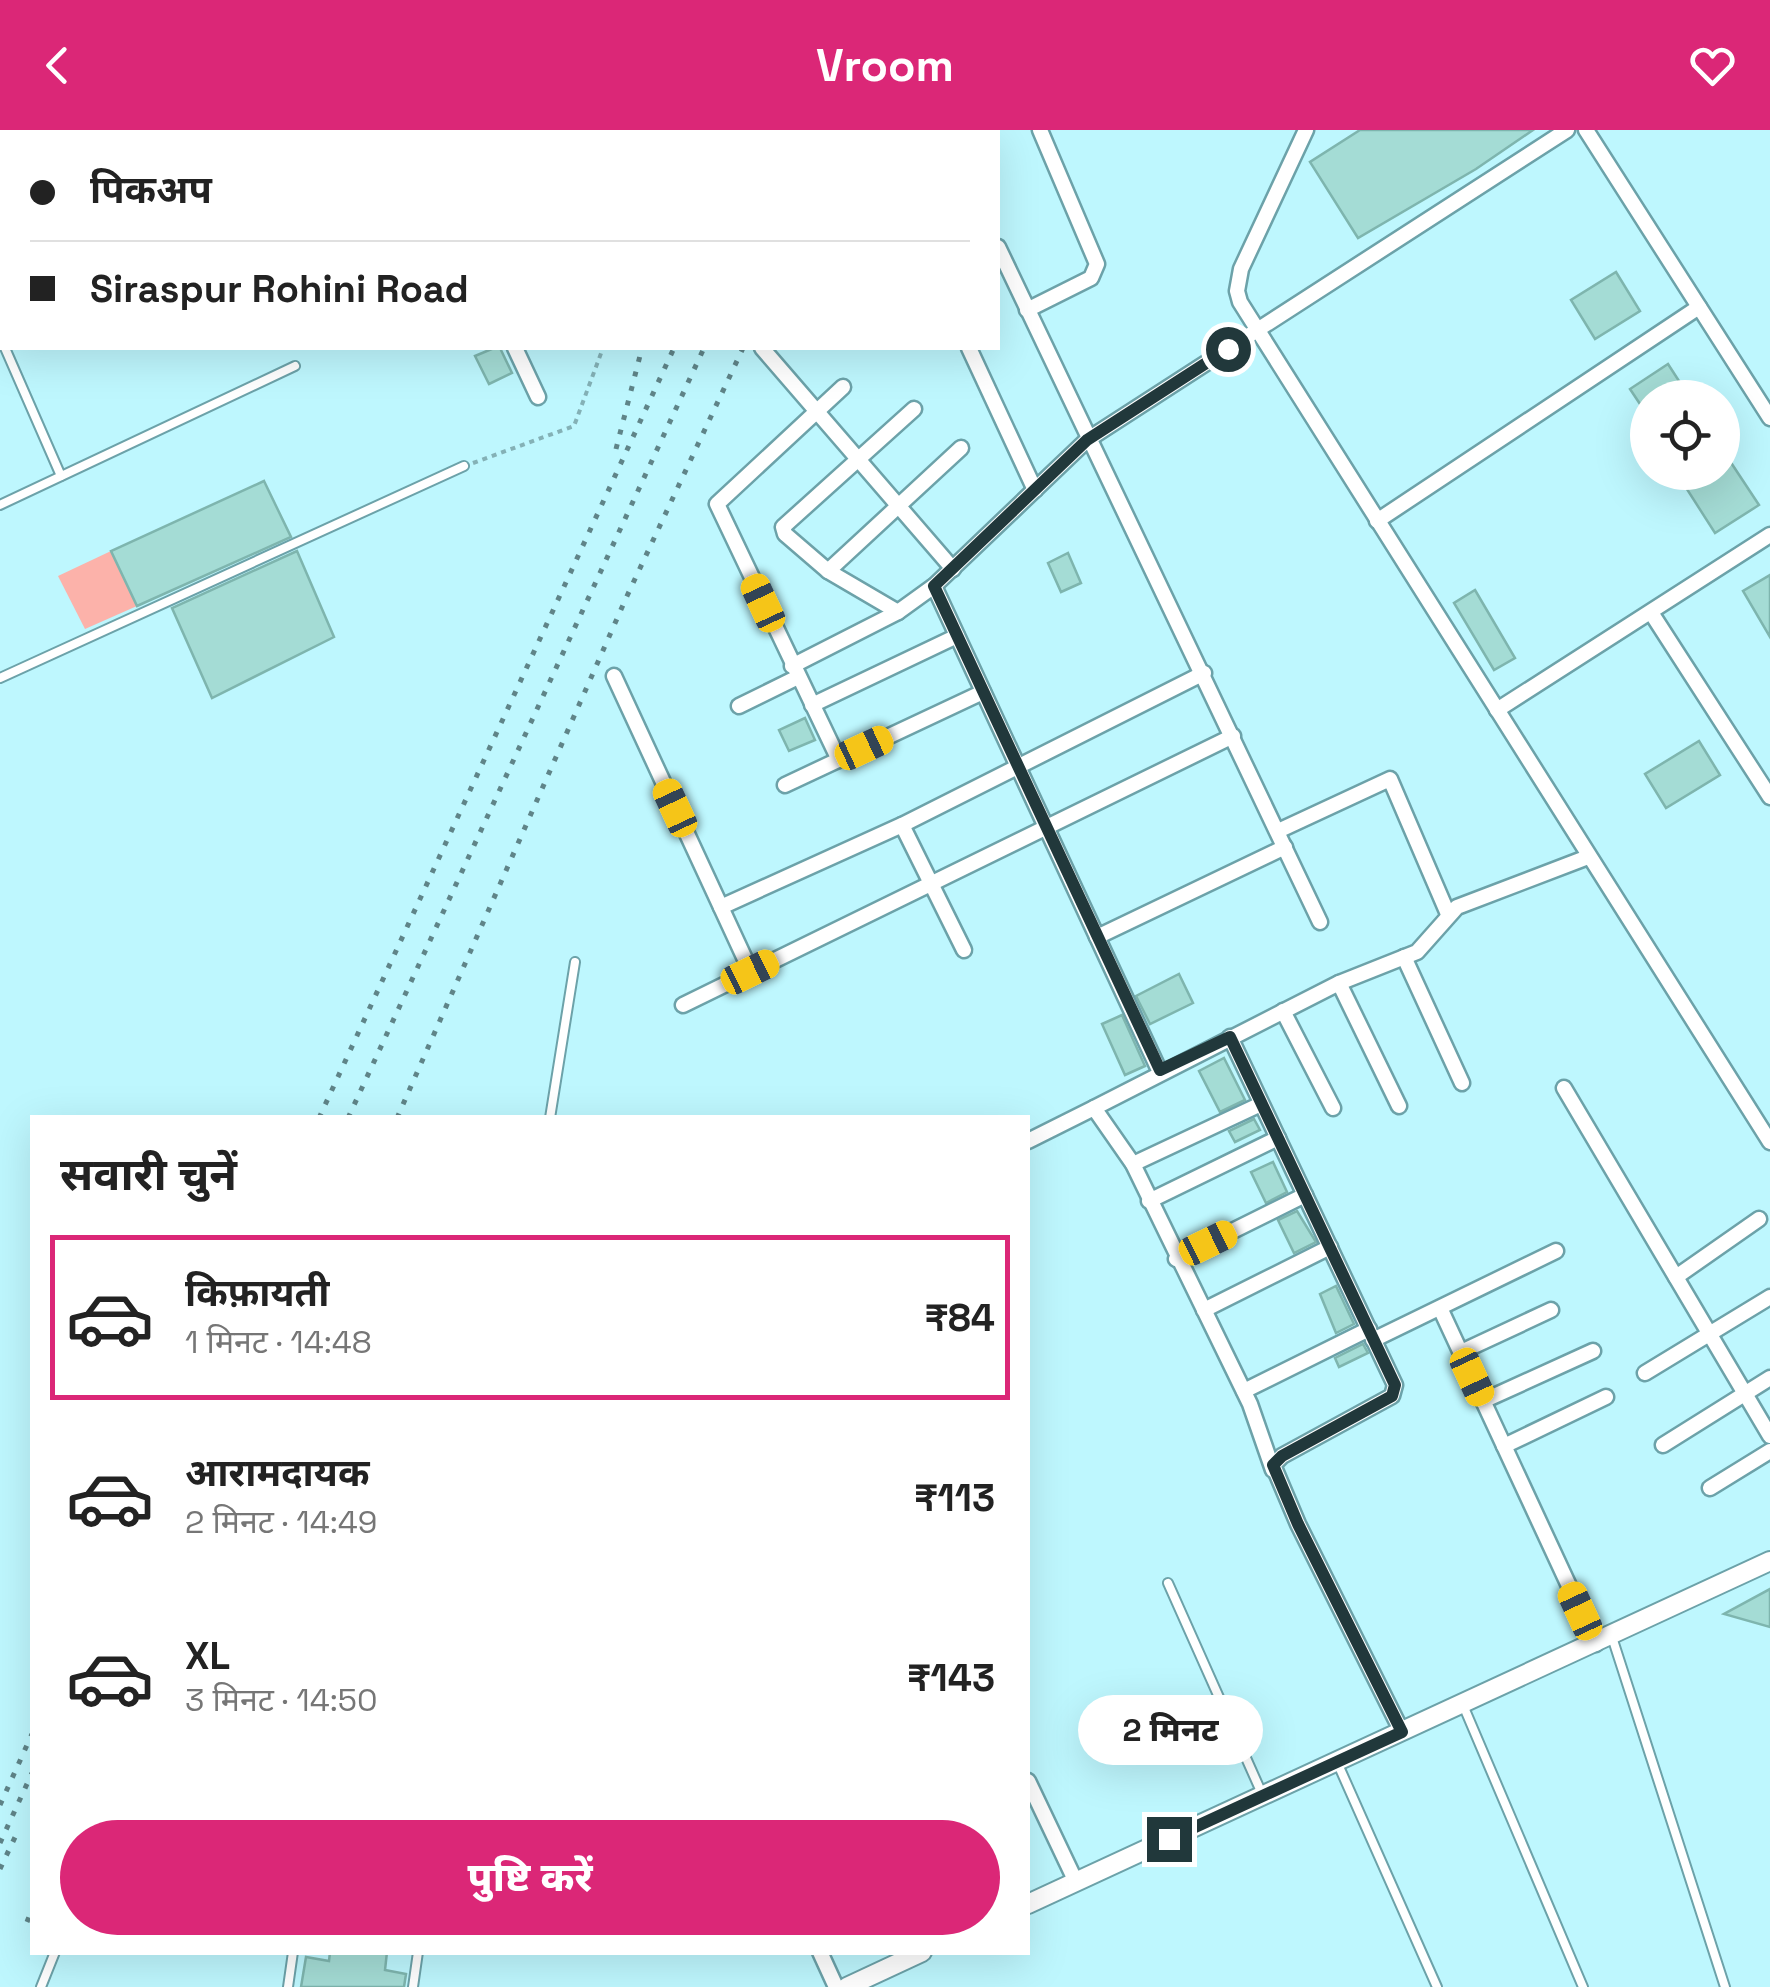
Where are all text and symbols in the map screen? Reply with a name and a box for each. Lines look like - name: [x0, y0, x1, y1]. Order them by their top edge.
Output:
- text: Vroom: [816, 37, 954, 94]
- icon: back: [30, 38, 85, 93]
- icon: heart: [1685, 38, 1740, 93]
- text: पिकअप: [90, 166, 212, 214]
- text: Siraspur Rohini Road: [90, 265, 469, 313]
- route start: [1206, 327, 1251, 372]
- map controls: [1630, 380, 1740, 490]
- button: locate: [1630, 380, 1740, 490]
- car: [737, 569, 789, 637]
- car: [830, 722, 898, 774]
- car: [649, 774, 701, 842]
- car: [716, 945, 784, 999]
- text: सवारी चुनें: [60, 1146, 237, 1203]
- car: [1174, 1216, 1242, 1270]
- text: किफ़ायती: [185, 1269, 329, 1317]
- icon: car: [65, 1273, 155, 1363]
- text: ₹84: [924, 1294, 995, 1342]
- text: 1 मिनट · 14:48: [185, 1322, 372, 1362]
- car: [1446, 1343, 1498, 1411]
- text: आरामदायक: [185, 1449, 369, 1497]
- icon: car: [65, 1453, 155, 1543]
- text: ₹113: [914, 1474, 995, 1522]
- text: 2 मिनट · 14:49: [185, 1502, 377, 1542]
- car: [1554, 1577, 1606, 1645]
- text: XL: [185, 1632, 230, 1680]
- icon: car: [65, 1633, 155, 1723]
- text: ₹143: [907, 1654, 995, 1702]
- text: 3 मिनट · 14:50: [185, 1680, 377, 1720]
- callout: 2 मिनट: [1076, 1694, 1262, 1764]
- text: 2 मिनट: [1122, 1710, 1219, 1750]
- route end: [1147, 1817, 1192, 1862]
- button: पुष्टि करें: [60, 1820, 1000, 1935]

